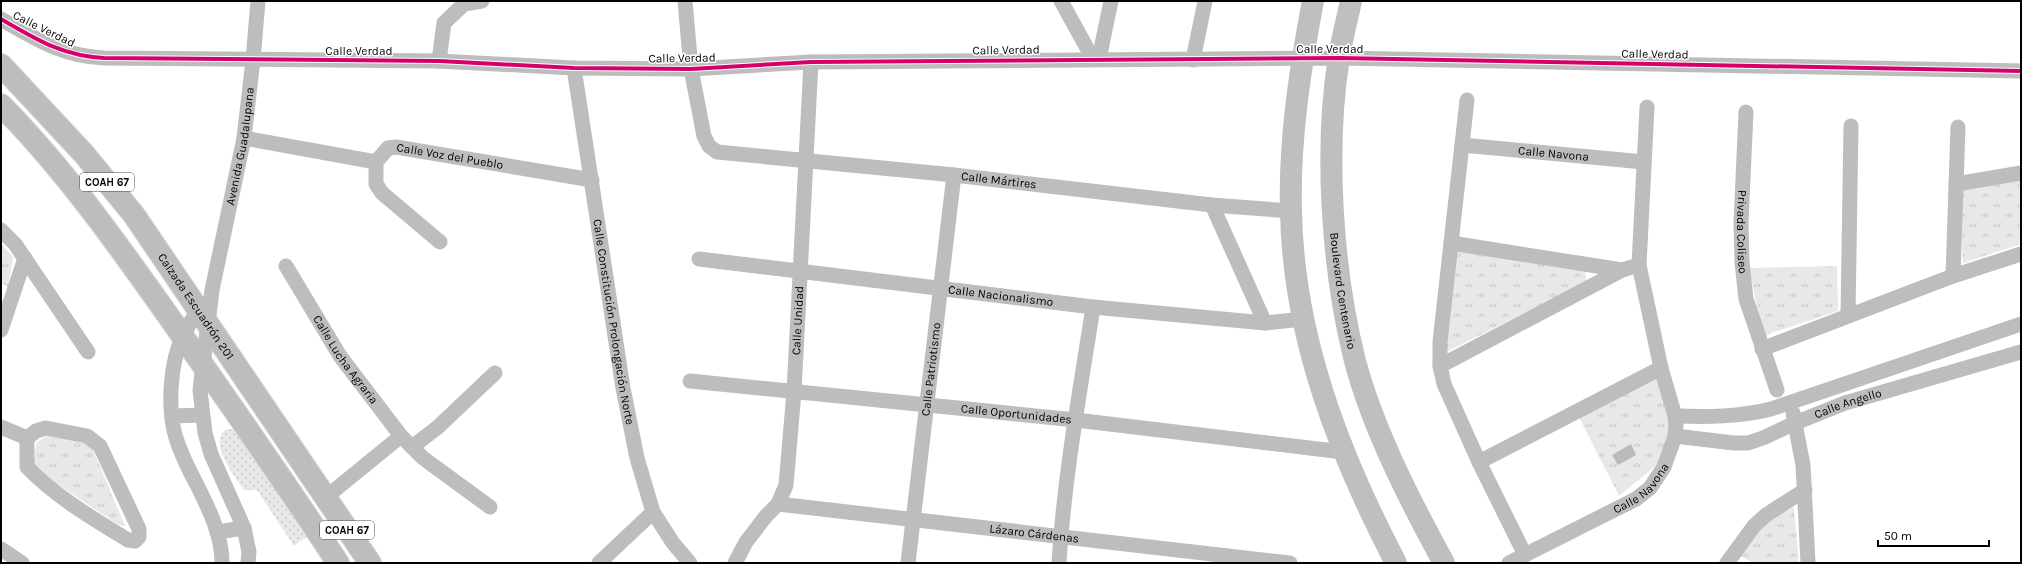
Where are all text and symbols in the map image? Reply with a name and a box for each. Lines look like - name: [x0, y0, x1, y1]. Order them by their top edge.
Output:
- street label: Calle Verdad: [11, 8, 77, 50]
- street label: Calle Verdad: [972, 42, 1040, 58]
- street label: Calle Verdad: [1296, 42, 1364, 56]
- street label: Calle Verdad: [325, 44, 393, 58]
- street label: Calle Verdad: [1621, 46, 1689, 62]
- street label: Calle Verdad: [648, 50, 716, 66]
- street label: Avenida Guadalupana: [223, 86, 257, 207]
- street label: Calle Voz del Pueblo: [396, 140, 504, 172]
- street label: Calle Navona: [1518, 143, 1590, 164]
- street label: Calle Mártires: [960, 169, 1037, 192]
- road number: COAH 67: [80, 173, 134, 191]
- street label: Privada Coliseo: [1734, 190, 1750, 274]
- street label: Calle Constitución Prolongación Norte: [590, 218, 637, 426]
- street label: Boulevard Centenario: [1327, 232, 1359, 350]
- street label: Calzada Escuadrón 201: [155, 250, 237, 362]
- street label: Calle Nacionalismo: [947, 282, 1054, 309]
- street label: Calle Unidad: [789, 286, 806, 355]
- street label: Calle Lucha Agraria: [310, 313, 381, 407]
- street label: Calle Patriotismo: [918, 322, 943, 417]
- street label: Calle Angello: [1812, 386, 1883, 422]
- street label: Calle Oportunidades: [960, 401, 1072, 427]
- street label: Calle Navona: [1611, 460, 1672, 516]
- road number: COAH 67: [320, 521, 374, 539]
- street label: Lázaro Cárdenas: [989, 521, 1080, 546]
- scale bar: [1878, 522, 1989, 548]
- text: 50 m: [1884, 529, 1912, 543]

